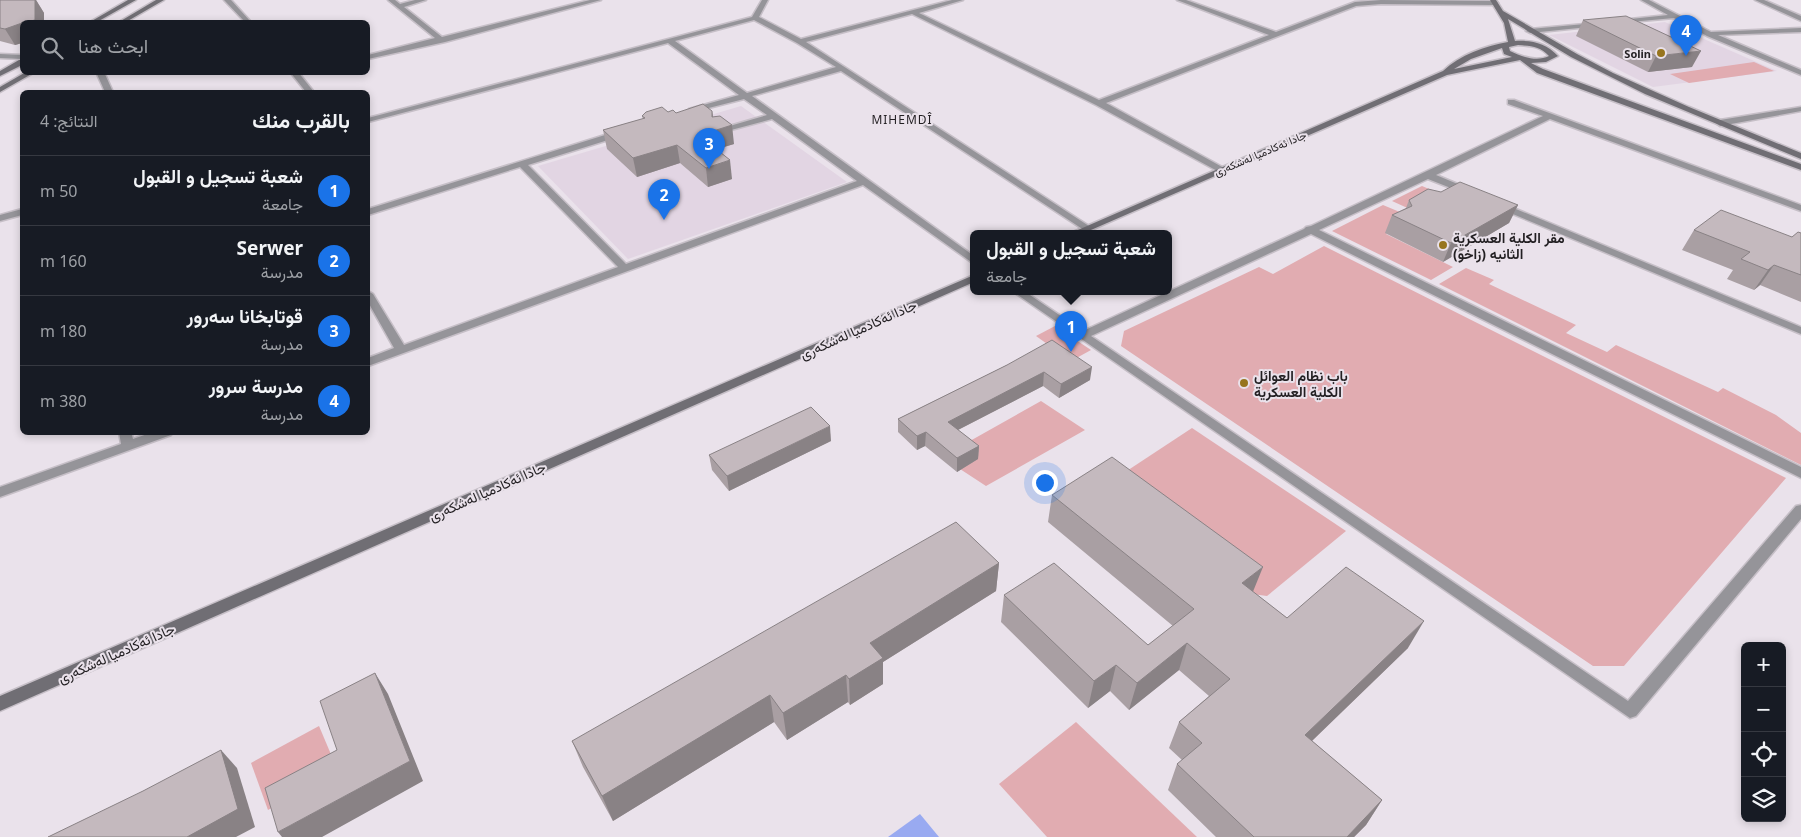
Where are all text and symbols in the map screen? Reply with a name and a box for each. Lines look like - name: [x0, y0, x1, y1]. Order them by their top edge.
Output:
- pin: 4: [1670, 15, 1702, 56]
- search box: [20, 20, 370, 75]
- text: ابحث هنا: [78, 33, 148, 59]
- icon: search: [38, 34, 66, 62]
- place label: Solin: [1624, 46, 1651, 61]
- marker: Solin: [1655, 47, 1667, 59]
- text: بالقرب منك: [252, 106, 350, 134]
- text: النتائج: 4: [40, 110, 98, 132]
- district label: MIHEMDÎ: [871, 111, 933, 128]
- street label: جادا ئه‌كادميا له‌شكه‌رى: [1211, 127, 1309, 179]
- pin: 3: [693, 128, 725, 169]
- text: شعبة تسجيل و القبول: [133, 163, 303, 189]
- pin: 2: [648, 179, 680, 220]
- text: 50 m: [40, 180, 77, 202]
- text: 1: [329, 180, 339, 202]
- text: جامعة: [262, 193, 303, 215]
- place label: مقر الكلية العسكرية الثانيه (زاخو): [1453, 228, 1565, 263]
- popup: [970, 230, 1172, 295]
- text: Serwer: [237, 235, 303, 261]
- text: شعبة تسجيل و القبول: [986, 235, 1156, 261]
- marker: مقر الكلية العسكرية الثانيه (زاخو): [1437, 239, 1449, 251]
- text: 160 m: [40, 250, 87, 272]
- text: 2: [329, 250, 339, 272]
- text: مدرسة: [261, 261, 303, 283]
- text: جامعة: [986, 265, 1027, 287]
- street label: جادا ئه‌كادميا له‌شكه‌رى: [797, 295, 919, 363]
- text: قوتابخانا سه‌رور: [187, 303, 303, 329]
- pin: 1: [1055, 311, 1087, 352]
- text: 180 m: [40, 320, 87, 342]
- text: 3: [329, 320, 339, 342]
- text: مدرسة: [261, 333, 303, 355]
- place label: باب نظام العوائل الكلية العسكرية: [1254, 366, 1348, 401]
- text: مدرسة سرور: [209, 373, 303, 399]
- marker: باب نظام العوائل الكلية العسكرية: [1238, 377, 1250, 389]
- text: 380 m: [40, 390, 87, 412]
- text: 4: [329, 390, 339, 412]
- text: مدرسة: [261, 403, 303, 425]
- street label: جادا ئه‌كادميا له‌شكه‌رى: [426, 457, 548, 525]
- your location: [1032, 470, 1058, 496]
- street label: جادا ئه‌كادميا له‌شكه‌رى: [55, 619, 177, 687]
- map controls: [1741, 642, 1786, 822]
- button: +: [1741, 642, 1786, 687]
- button: −: [1741, 687, 1786, 732]
- button: locate: [1741, 732, 1786, 777]
- button: layers: [1741, 777, 1786, 822]

